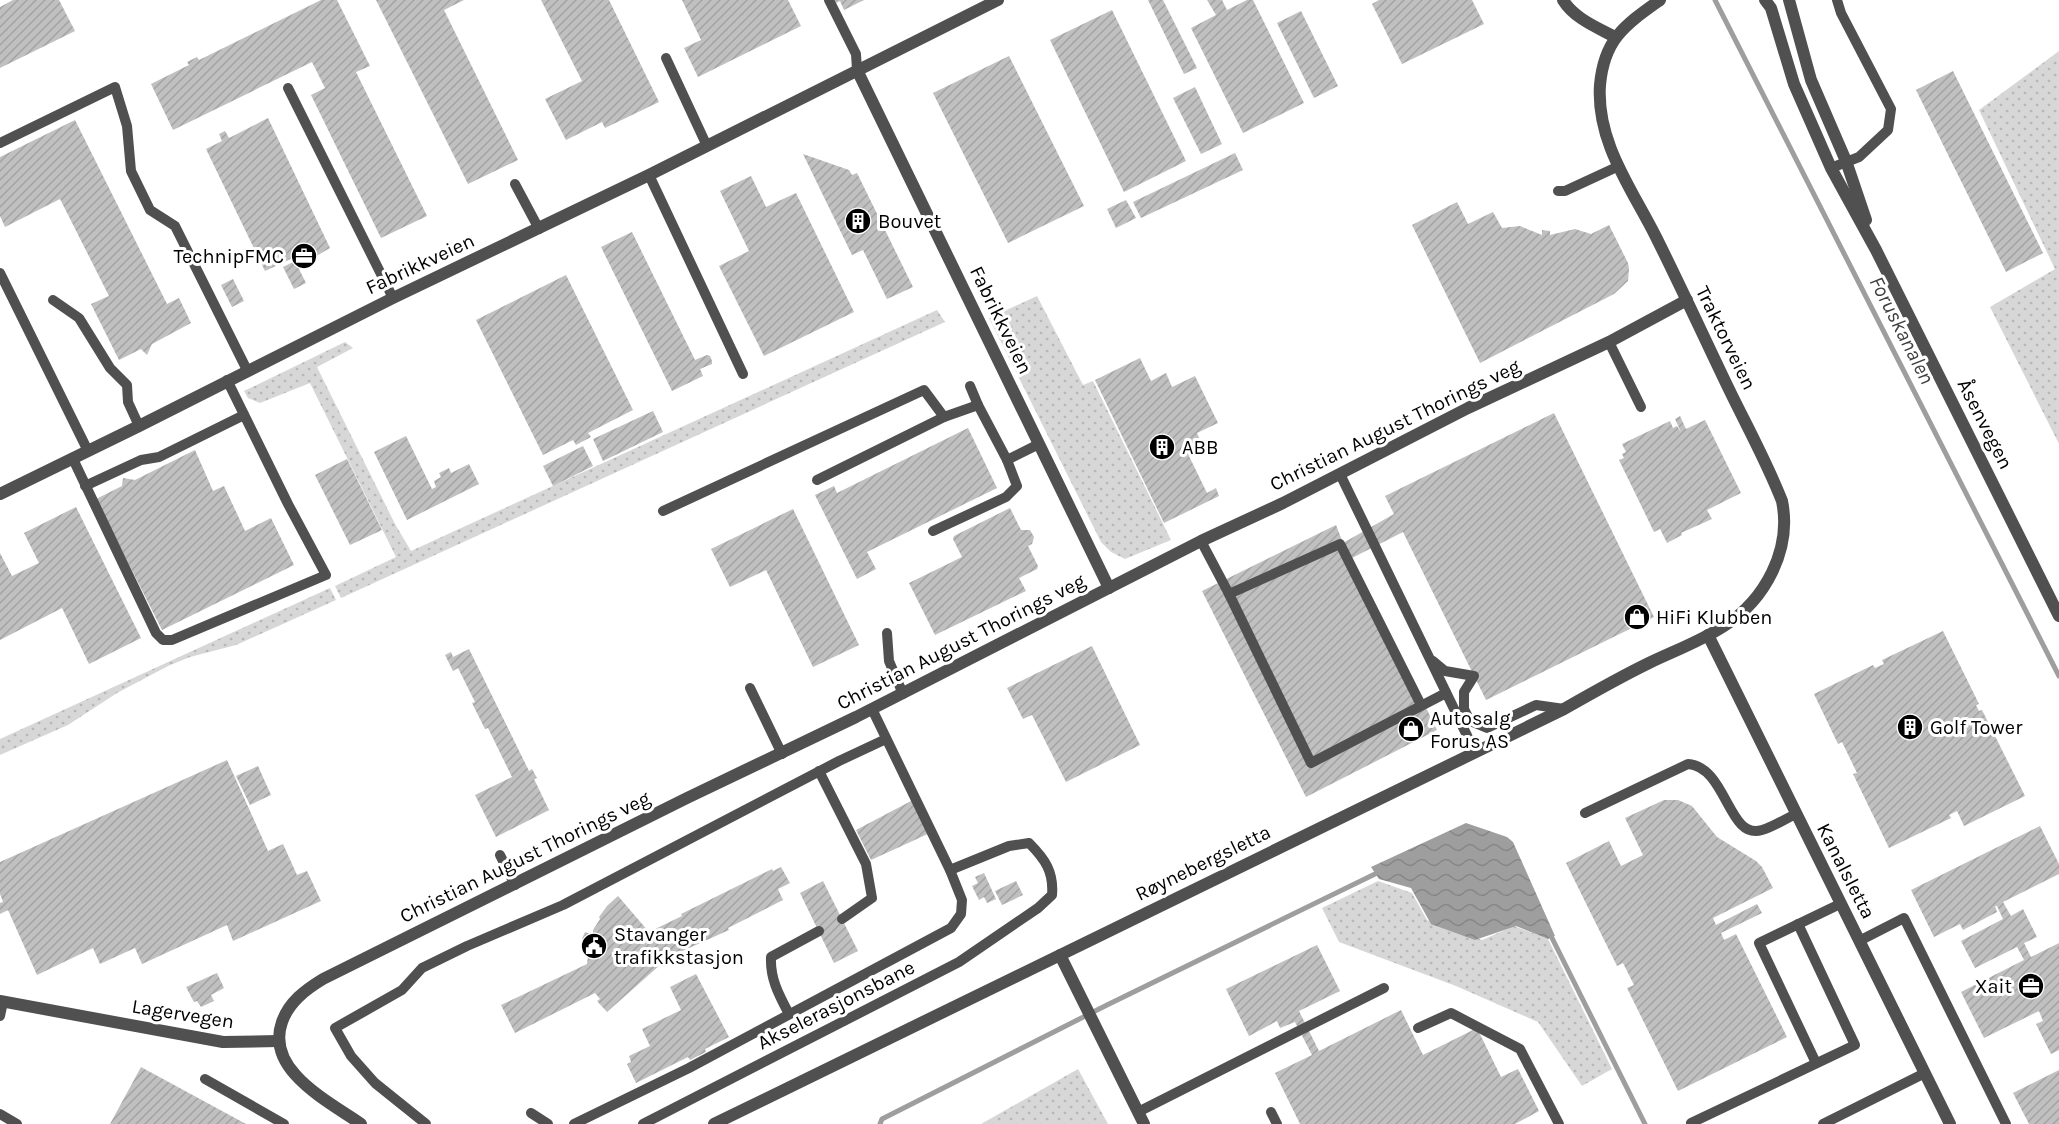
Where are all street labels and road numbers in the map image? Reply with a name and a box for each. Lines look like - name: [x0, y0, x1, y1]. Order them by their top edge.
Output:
- street label: Fabrikkveien: [362, 229, 478, 299]
- street label: Fabrikkveien: [965, 262, 1037, 378]
- street label: Traktorveien: [1691, 282, 1761, 394]
- street label: Christian August Thorings veg: [1266, 354, 1524, 496]
- street label: Åsenvegen: [1952, 375, 2018, 473]
- street label: Christian August Thorings veg: [833, 569, 1089, 715]
- street label: Christian August Thorings veg: [396, 786, 654, 928]
- street label: Kanalsletta: [1812, 819, 1880, 923]
- street label: Røynebergsletta: [1132, 820, 1274, 906]
- street label: Akselerasjonsbane: [754, 955, 918, 1055]
- street label: Lagervegen: [130, 995, 236, 1033]

